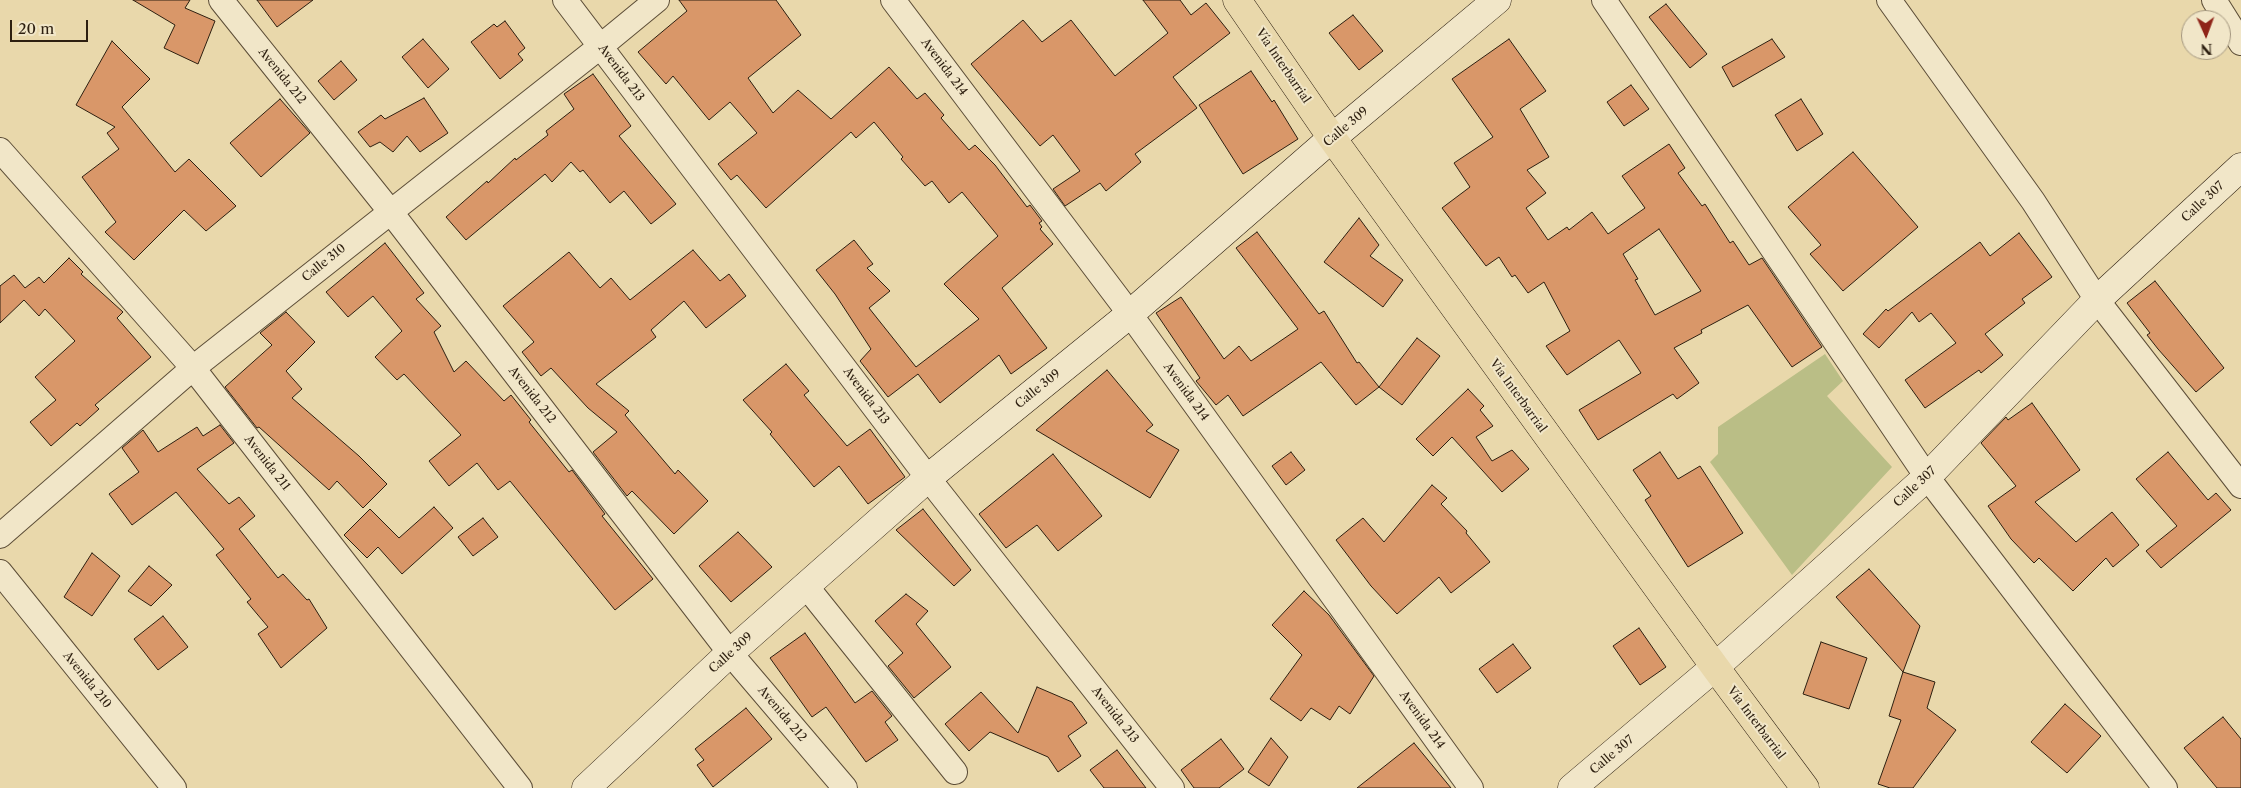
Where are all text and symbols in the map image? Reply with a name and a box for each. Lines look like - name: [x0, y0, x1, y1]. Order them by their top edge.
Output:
- scale bar: [12, 10, 90, 42]
- north arrow: [2181, 10, 2231, 60]
- text: 20 m: [18, 19, 54, 38]
- street label: Vía Interbarrial: [1253, 26, 1313, 106]
- street label: Avenida 214: [918, 36, 970, 98]
- text: N: [2200, 40, 2213, 58]
- street label: Avenida 213: [595, 42, 647, 104]
- street label: Avenida 212: [255, 45, 309, 107]
- street label: Calle 309: [1321, 104, 1371, 150]
- street label: Calle 307: [2179, 179, 2227, 225]
- street label: Calle 310: [299, 241, 349, 285]
- street label: Vía Interbarrial: [1487, 357, 1549, 435]
- street label: Avenida 214: [1160, 360, 1212, 424]
- street label: Avenida 212: [505, 364, 559, 426]
- street label: Avenida 213: [840, 365, 892, 427]
- street label: Calle 309: [1013, 366, 1063, 412]
- street label: Avenida 211: [241, 433, 293, 493]
- street label: Calle 307: [1891, 464, 1939, 510]
- street label: Calle 309: [706, 630, 756, 676]
- street label: Avenida 210: [60, 649, 114, 711]
- street label: Avenida 212: [755, 683, 809, 745]
- street label: Avenida 213: [1089, 684, 1141, 746]
- street label: Vía Interbarrial: [1724, 684, 1788, 762]
- street label: Avenida 214: [1396, 688, 1448, 752]
- street label: Calle 307: [1587, 733, 1637, 777]

